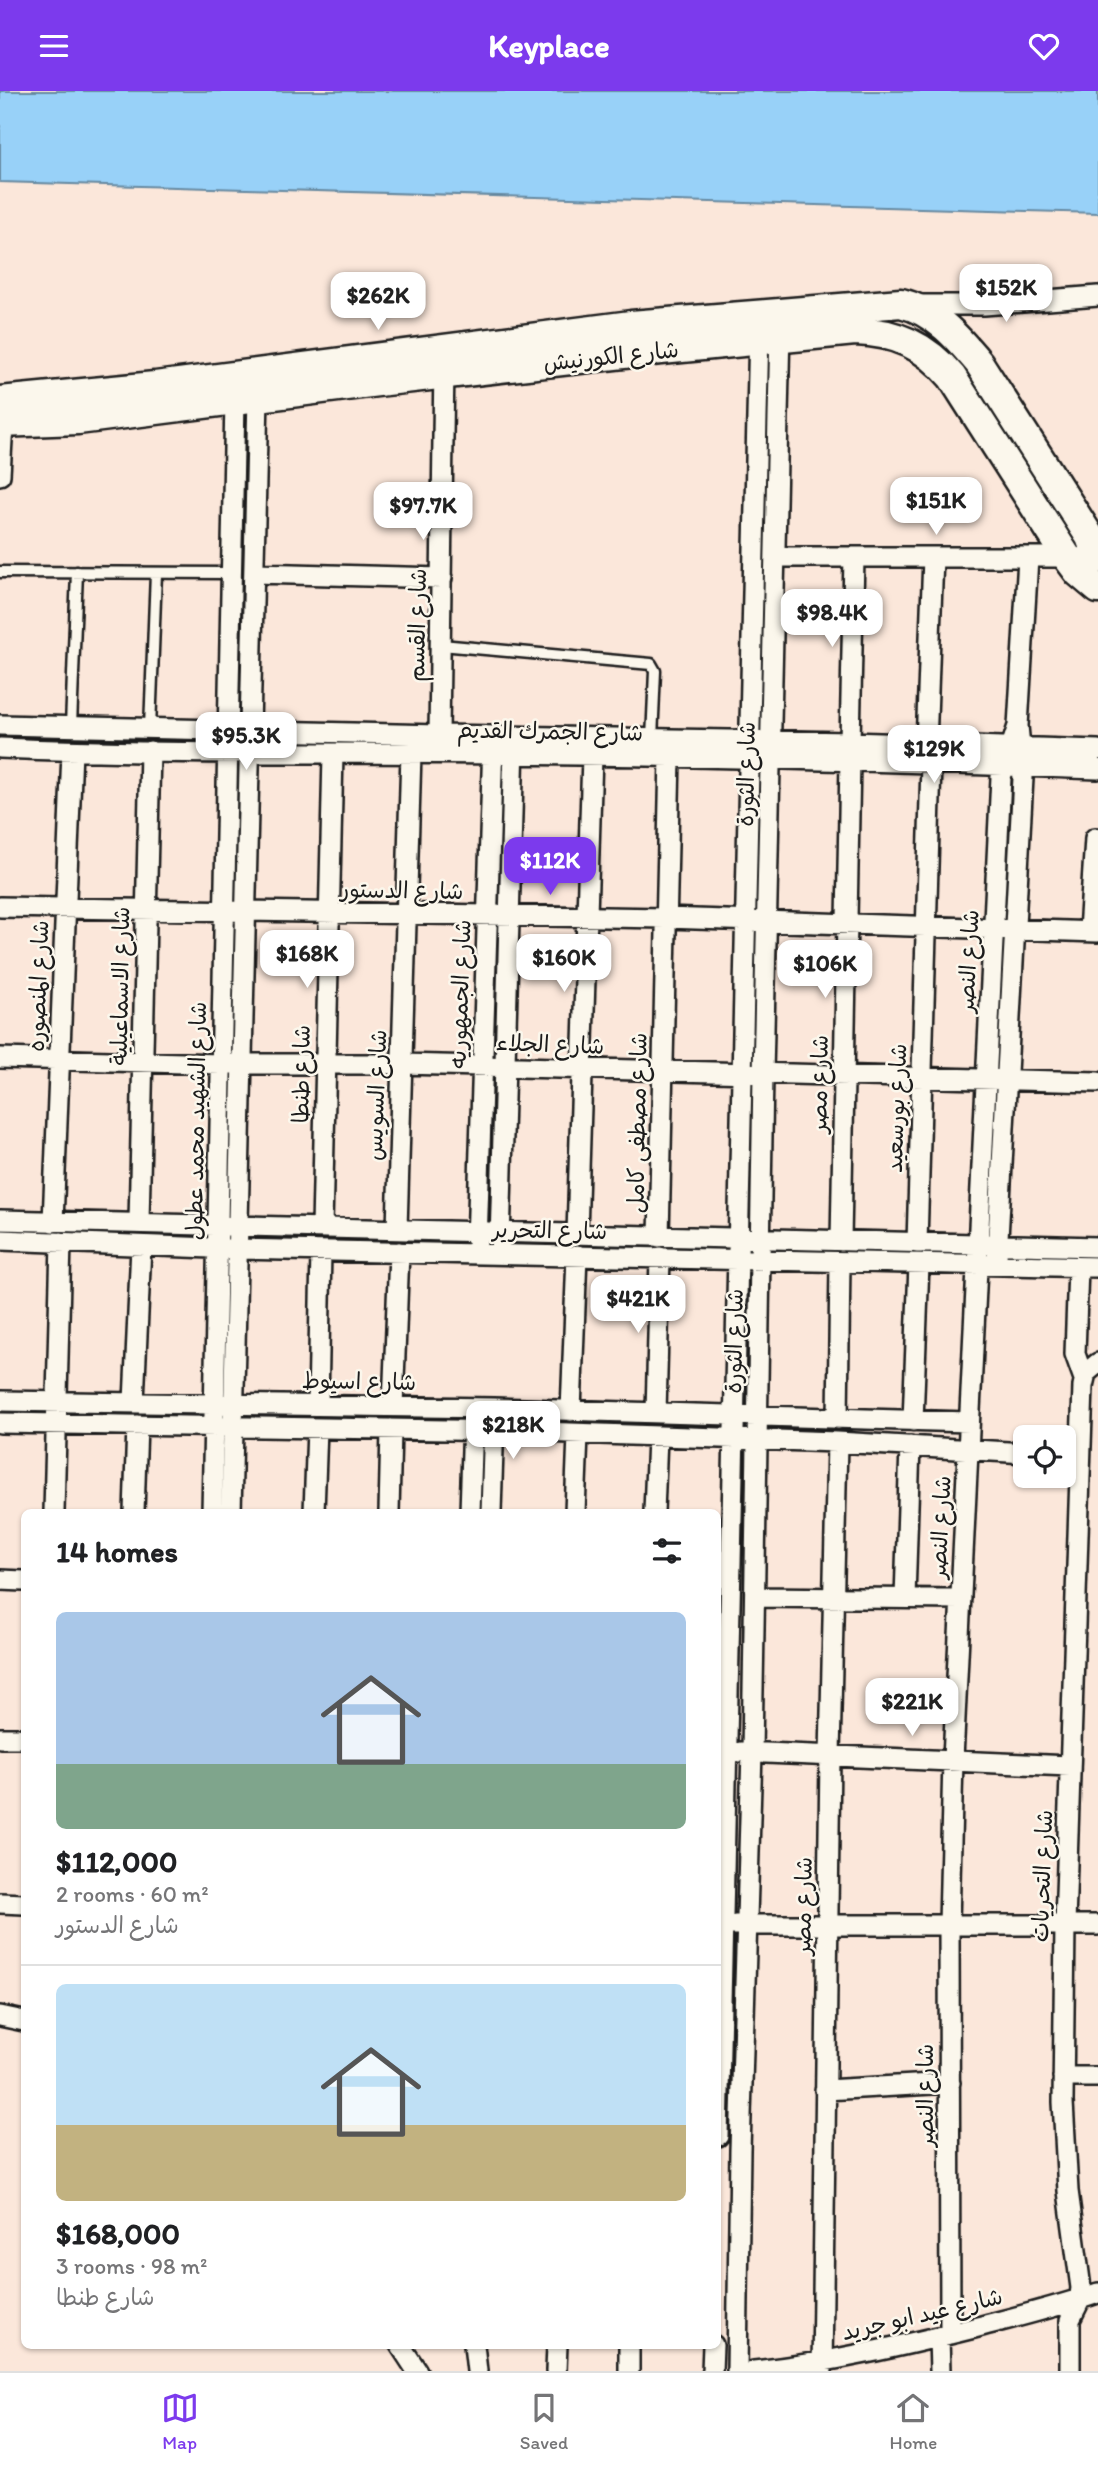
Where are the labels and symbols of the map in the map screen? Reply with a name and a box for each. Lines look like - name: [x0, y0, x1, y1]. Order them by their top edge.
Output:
- pin: $152K: [957, 265, 1055, 324]
- pin: $262K: [329, 273, 427, 332]
- street label: شارع الكورنيش: [542, 335, 680, 379]
- pin: $151K: [887, 477, 985, 537]
- pin: $97.7K: [366, 483, 480, 542]
- street label: شارع القسم: [402, 568, 436, 682]
- pin: $98.4K: [775, 589, 889, 649]
- pin: $95.3K: [189, 713, 303, 772]
- street label: شارع الجمرك القديم: [456, 715, 643, 751]
- street label: شارع الثورة: [731, 721, 763, 827]
- pin: $129K: [885, 725, 983, 785]
- pin: $112K: [501, 837, 599, 897]
- street label: شارع الدستور: [338, 875, 464, 907]
- street label: شارع الاسماعيلية: [105, 906, 137, 1066]
- street label: شارع النصر: [951, 909, 987, 1015]
- street label: شارع الجمهوريه: [443, 919, 479, 1069]
- street label: شارع المنصوره: [22, 920, 56, 1052]
- pin: $168K: [258, 930, 356, 990]
- pin: $160K: [515, 935, 613, 994]
- pin: $106K: [776, 941, 874, 1000]
- street label: شارع الشهيد محمد عطول: [180, 1001, 214, 1241]
- street label: شارع طنطا: [286, 1024, 318, 1124]
- street label: شارع الجلاء: [495, 1028, 605, 1062]
- street label: شارع السويس: [360, 1029, 394, 1161]
- street label: شارع مصطفى كامل: [621, 1032, 655, 1214]
- street label: شارع مصر: [804, 1035, 836, 1135]
- street label: شارع بورسعيد: [880, 1043, 914, 1173]
- street label: شارع التحرير: [490, 1215, 608, 1247]
- pin: $421K: [589, 1275, 687, 1335]
- street label: شارع الثورة: [719, 1288, 751, 1394]
- street label: شارع اسيوط: [302, 1366, 416, 1398]
- pin: $218K: [464, 1401, 562, 1461]
- street label: شارع النصر: [923, 1475, 959, 1581]
- pin: $221K: [863, 1679, 961, 1738]
- street label: شارع التحريات: [1026, 1809, 1060, 1943]
- street label: شارع مصر: [788, 1857, 820, 1957]
- street label: شارع النصر: [911, 2044, 941, 2148]
- street label: شارع عيد ابو جريد: [839, 2282, 1006, 2348]

